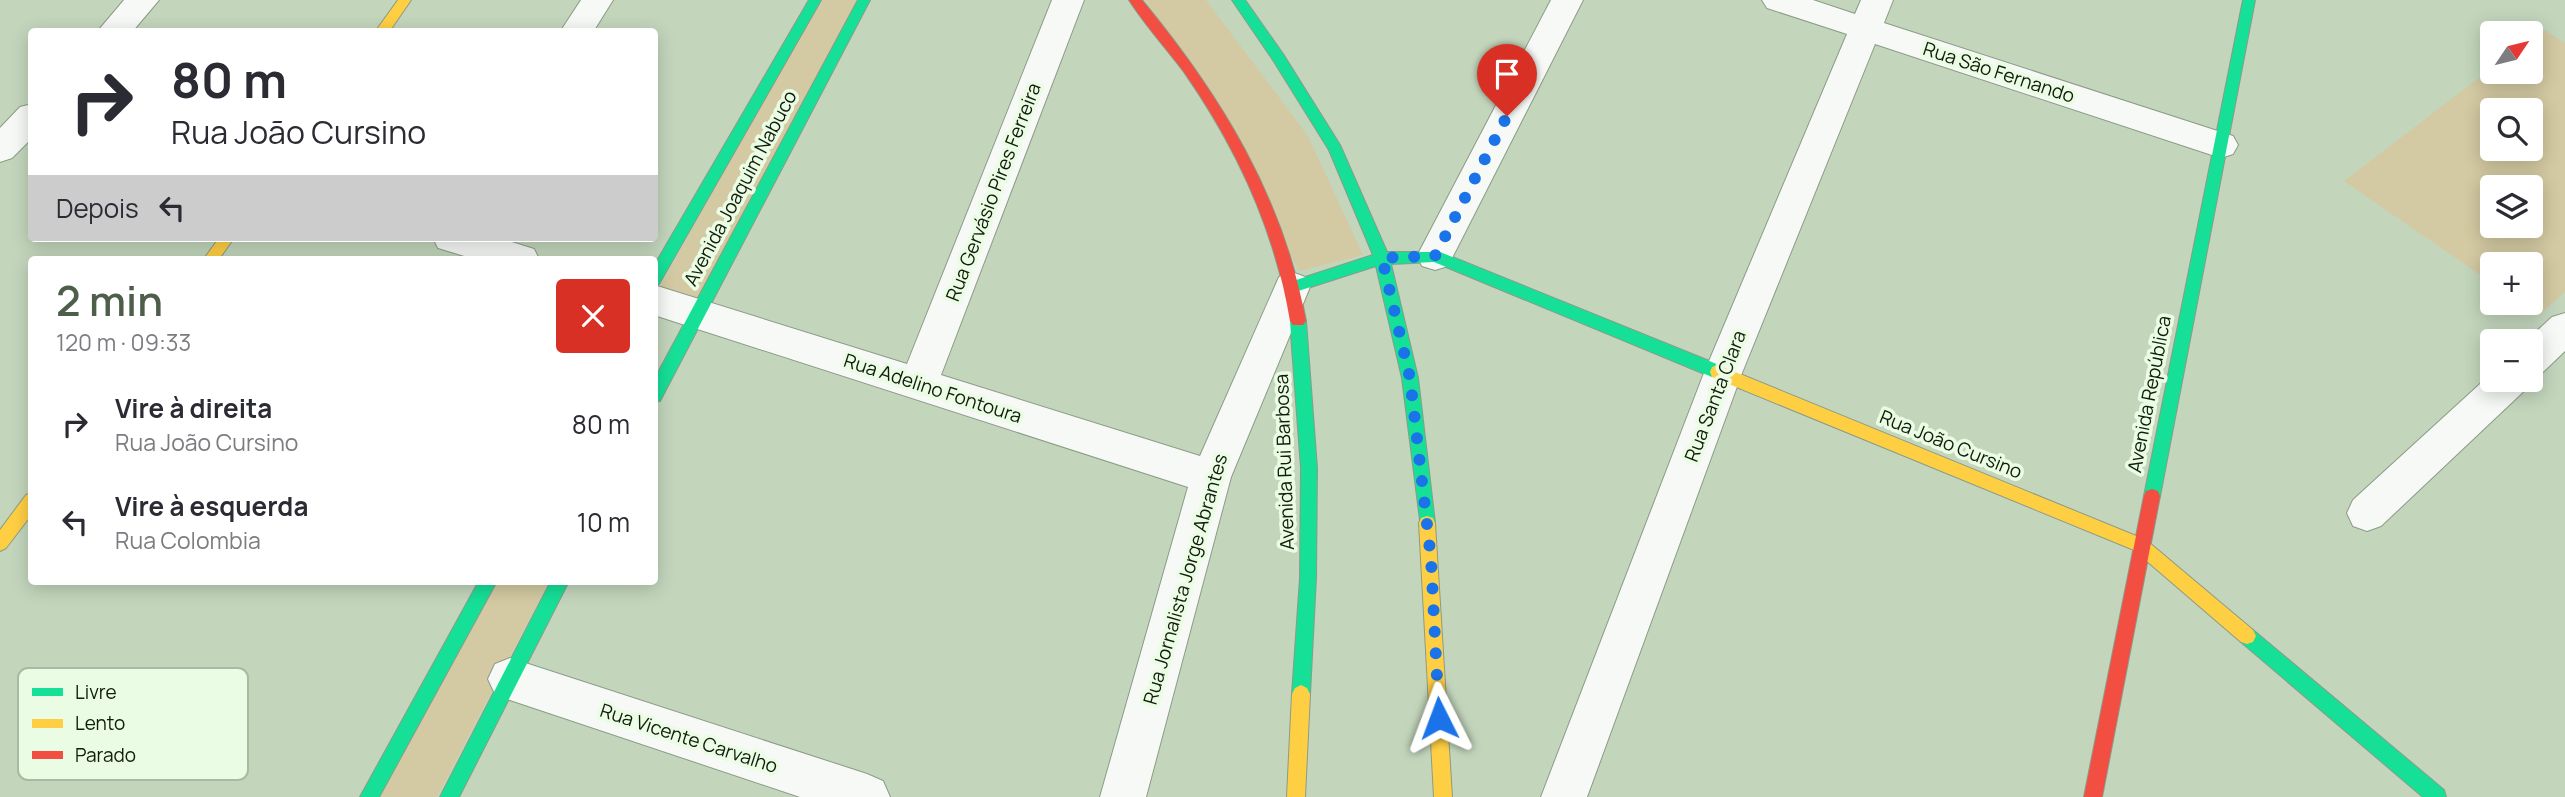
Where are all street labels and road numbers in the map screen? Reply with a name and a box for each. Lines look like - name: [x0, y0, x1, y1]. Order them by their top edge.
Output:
- street label: Rua São Fernando: [1920, 35, 2078, 109]
- street label: Rua Gervásio Pires Ferreira: [939, 79, 1047, 305]
- street label: Avenida Joaquim Nabuco: [677, 86, 803, 290]
- street label: Avenida República: [2121, 313, 2177, 475]
- street label: Rua Santa Clara: [1678, 327, 1752, 465]
- street label: Rua Adelino Fontoura: [841, 347, 1025, 429]
- street label: Avenida Rui Barbosa: [1268, 374, 1300, 550]
- street label: Rua João Cursino: [1876, 404, 2026, 484]
- street label: Rua Jornalista Jorge Abrantes: [1137, 451, 1233, 707]
- street label: Rua Vicente Carvalho: [597, 697, 781, 779]

